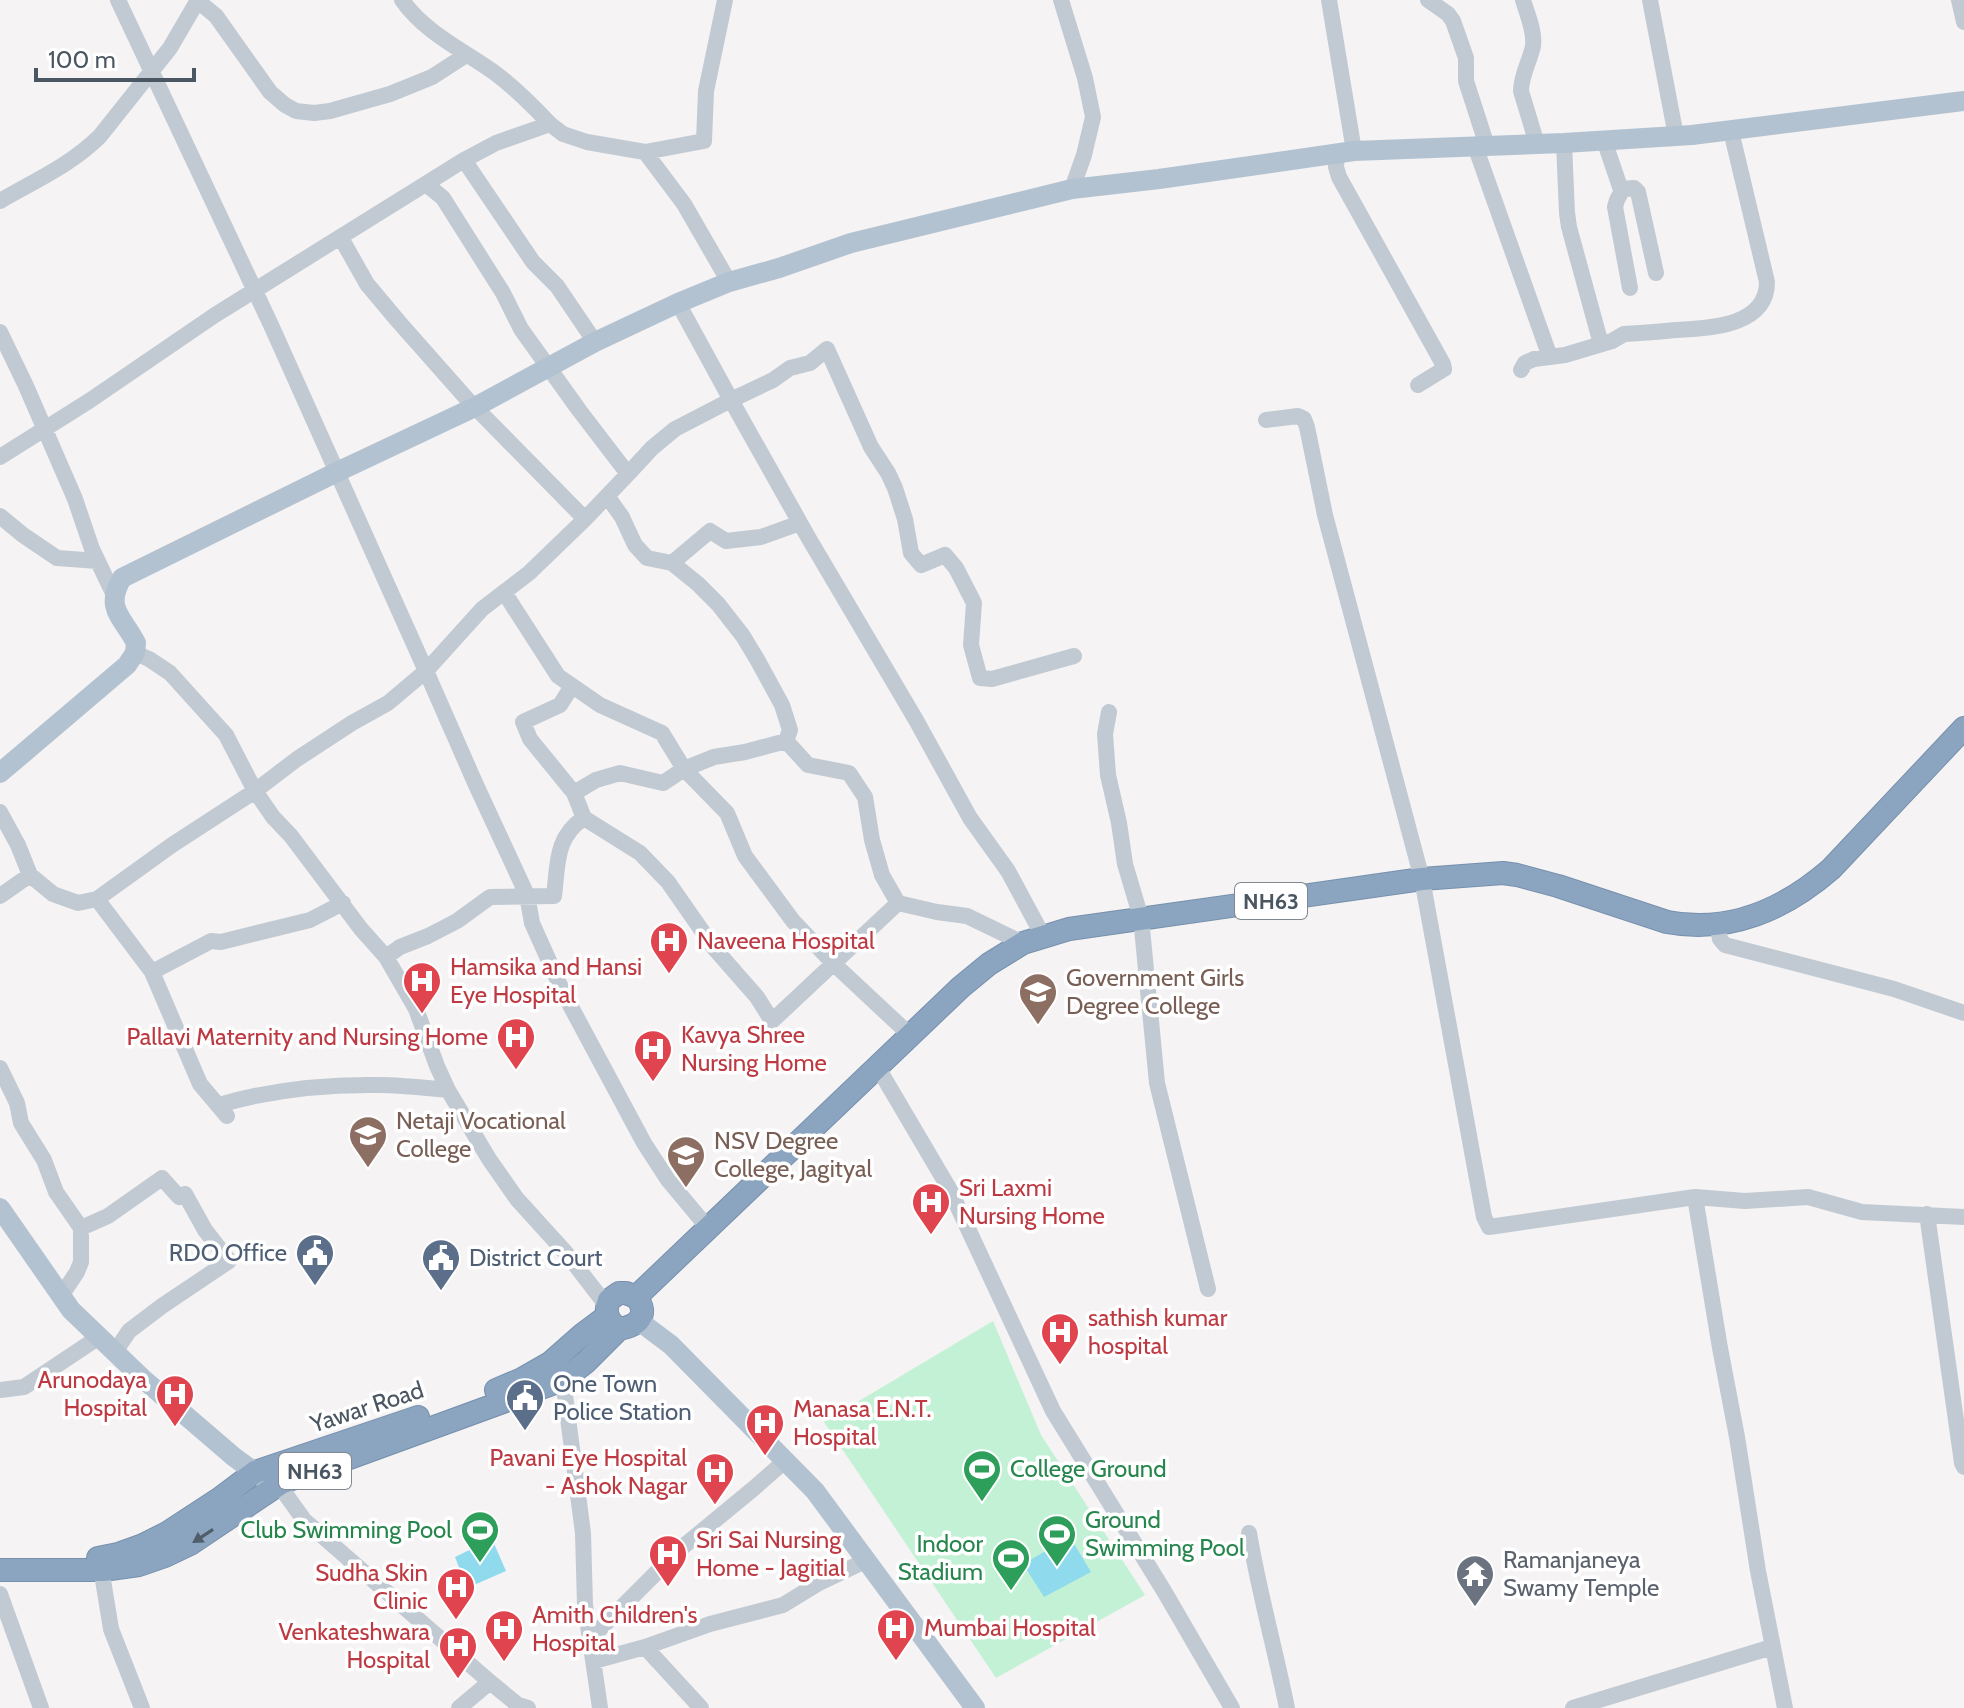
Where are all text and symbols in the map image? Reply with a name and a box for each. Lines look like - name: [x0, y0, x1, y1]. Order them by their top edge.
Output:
- scale bar: [36, 32, 194, 82]
- text: 100 m: [48, 45, 116, 74]
- road number: NH63: [1235, 883, 1307, 919]
- hospital icon: Naveena Hospital: [648, 920, 690, 975]
- place label: Naveena Hospital: [697, 926, 875, 955]
- place label: Hamsika and Hansi Eye Hospital: [450, 952, 642, 1009]
- hospital icon: Hamsika and Hansi Eye Hospital: [401, 960, 443, 1015]
- place label: Government Girls Degree College: [1066, 963, 1244, 1020]
- school or university icon: Government Girls Degree College: [1017, 971, 1059, 1026]
- hospital icon: Pallavi Maternity and Nursing Home: [495, 1016, 537, 1071]
- place label: Kavya Shree Nursing Home: [681, 1020, 827, 1077]
- place label: Pallavi Maternity and Nursing Home: [126, 1022, 488, 1051]
- hospital icon: Kavya Shree Nursing Home: [632, 1028, 674, 1083]
- place label: Netaji Vocational College: [396, 1106, 566, 1163]
- school or university icon: Netaji Vocational College: [347, 1114, 389, 1169]
- place label: NSV Degree College, Jagityal: [714, 1126, 872, 1183]
- school or university icon: NSV Degree College, Jagityal: [665, 1134, 707, 1189]
- place label: Sri Laxmi Nursing Home: [959, 1173, 1105, 1230]
- hospital icon: Sri Laxmi Nursing Home: [910, 1181, 952, 1236]
- public building icon: RDO Office: [294, 1232, 336, 1287]
- public building icon: District Court: [420, 1237, 462, 1292]
- place label: RDO Office: [169, 1238, 287, 1267]
- place label: District Court: [469, 1243, 602, 1272]
- place label: sathish kumar hospital: [1088, 1303, 1228, 1360]
- hospital icon: sathish kumar hospital: [1039, 1311, 1081, 1366]
- place label: Arunodaya Hospital: [38, 1365, 147, 1422]
- place label: One Town Police Station: [553, 1369, 692, 1426]
- hospital icon: Arunodaya Hospital: [154, 1373, 196, 1428]
- street label: Yawar Road: [306, 1375, 427, 1439]
- public building icon: One Town Police Station: [504, 1377, 546, 1432]
- place label: Manasa E.N.T. Hospital: [793, 1394, 932, 1451]
- hospital icon: Manasa E.N.T. Hospital: [744, 1402, 786, 1457]
- place label: Pavani Eye Hospital - Ashok Nagar: [489, 1443, 687, 1500]
- sports icon: College Ground: [961, 1448, 1003, 1503]
- hospital icon: Pavani Eye Hospital - Ashok Nagar: [694, 1451, 736, 1506]
- road number: NH63: [279, 1453, 351, 1489]
- place label: College Ground: [1010, 1454, 1167, 1483]
- place label: Ground Swimming Pool: [1085, 1505, 1245, 1562]
- sports icon: Club Swimming Pool: [459, 1509, 501, 1564]
- sports icon: Ground Swimming Pool: [1036, 1513, 1078, 1568]
- place label: Club Swimming Pool: [241, 1515, 452, 1544]
- place label: Sri Sai Nursing Home - Jagitial: [696, 1525, 846, 1582]
- one-way arrow: [192, 1528, 214, 1542]
- place label: Indoor Stadium: [898, 1529, 983, 1586]
- hospital icon: Sri Sai Nursing Home - Jagitial: [647, 1533, 689, 1588]
- sports icon: Indoor Stadium: [990, 1537, 1032, 1592]
- place label: Ramanjaneya Swamy Temple: [1503, 1545, 1659, 1602]
- temple icon: Ramanjaneya Swamy Temple: [1454, 1553, 1496, 1608]
- place label: Sudha Skin Clinic: [315, 1558, 428, 1615]
- hospital icon: Sudha Skin Clinic: [435, 1566, 477, 1621]
- place label: Amith Children's Hospital: [532, 1600, 698, 1657]
- hospital icon: Mumbai Hospital: [875, 1607, 917, 1662]
- hospital icon: Amith Children's Hospital: [483, 1608, 525, 1663]
- place label: Mumbai Hospital: [924, 1613, 1096, 1642]
- place label: Venkateshwara Hospital: [278, 1617, 430, 1674]
- hospital icon: Venkateshwara Hospital: [437, 1625, 479, 1680]

